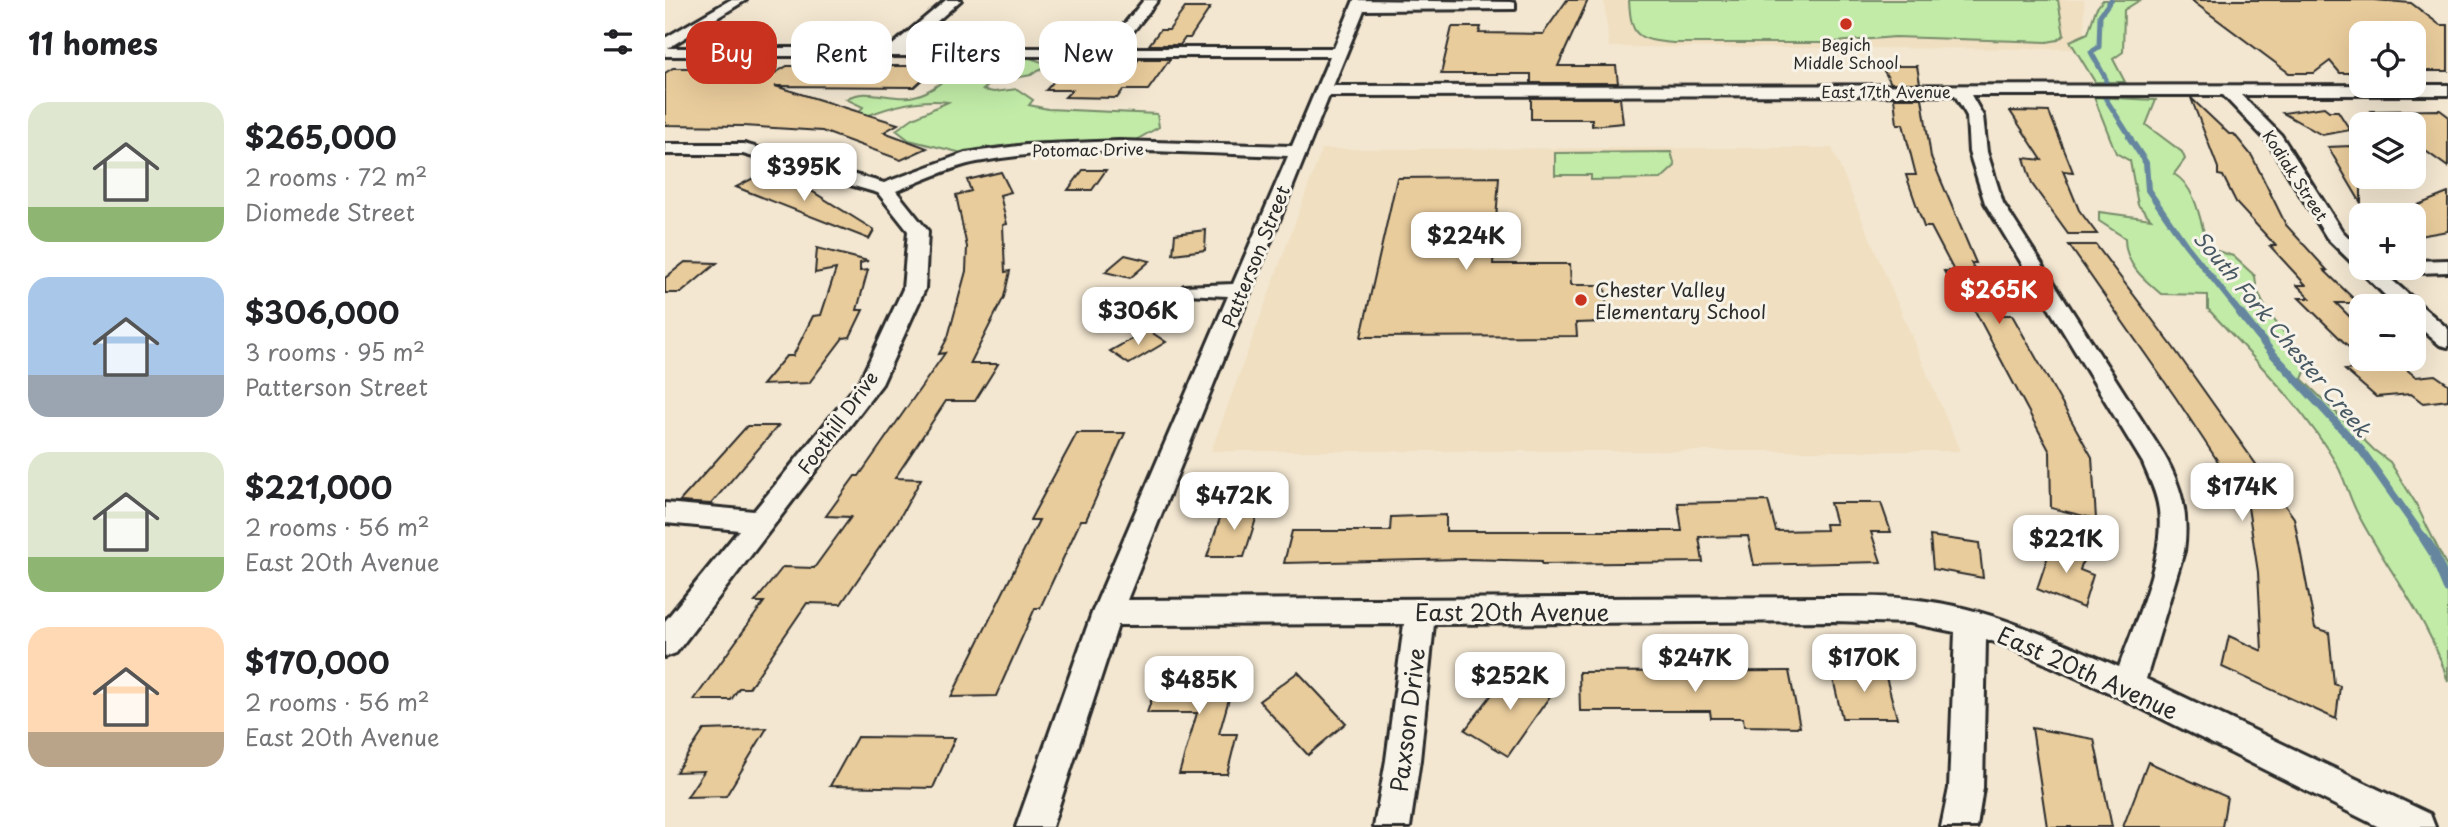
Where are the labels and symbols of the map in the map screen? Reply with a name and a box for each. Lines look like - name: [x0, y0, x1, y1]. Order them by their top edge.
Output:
- marker: Begich Middle School: [1838, 16, 1854, 32]
- place label: Begich Middle School: [1793, 32, 1899, 74]
- street label: East 17th Avenue: [1821, 79, 1951, 103]
- street label: Kodiak Street: [2258, 125, 2335, 226]
- street label: Potomac Drive: [1032, 136, 1144, 162]
- pin: $395K: [755, 144, 853, 203]
- street label: Patterson Street: [1214, 181, 1296, 331]
- pin: $224K: [1417, 212, 1515, 272]
- water label: South Fork Chester Creek: [2187, 223, 2380, 444]
- pin: $265K: [1950, 266, 2048, 326]
- place label: Chester Valley Elementary School: [1595, 275, 1766, 325]
- pin: $306K: [1089, 288, 1187, 347]
- marker: Chester Valley Elementary School: [1573, 292, 1589, 308]
- street label: Foothill Drive: [790, 365, 884, 479]
- pin: $174K: [2193, 463, 2291, 523]
- pin: $472K: [1185, 472, 1283, 532]
- pin: $221K: [2017, 516, 2115, 575]
- street label: East 20th Avenue: [1415, 594, 1609, 629]
- street label: East 20th Avenue: [1992, 616, 2184, 728]
- pin: $247K: [1646, 634, 1744, 694]
- pin: $170K: [1815, 634, 1913, 694]
- street label: Paxson Drive: [1381, 646, 1433, 794]
- pin: $252K: [1461, 652, 1559, 712]
- pin: $485K: [1150, 656, 1248, 716]

